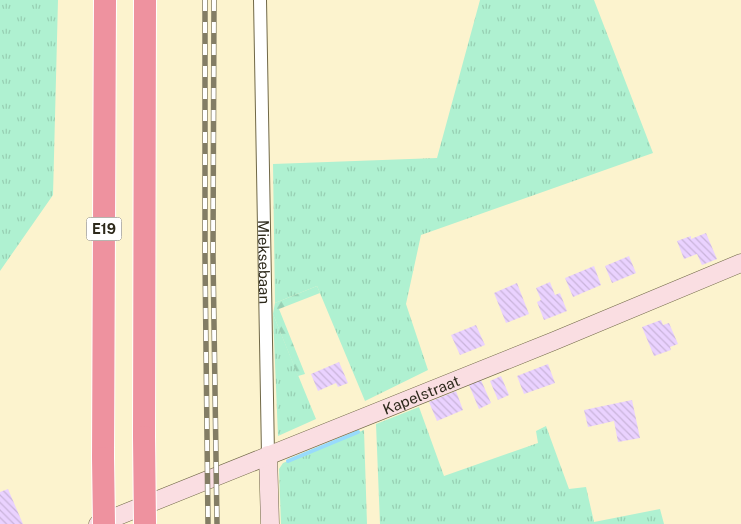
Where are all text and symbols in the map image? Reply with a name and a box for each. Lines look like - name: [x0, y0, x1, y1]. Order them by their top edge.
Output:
- road number: E19: [86, 218, 122, 240]
- street label: Mieksebaan: [255, 220, 274, 304]
- street label: Kapelstraat: [380, 371, 462, 417]

